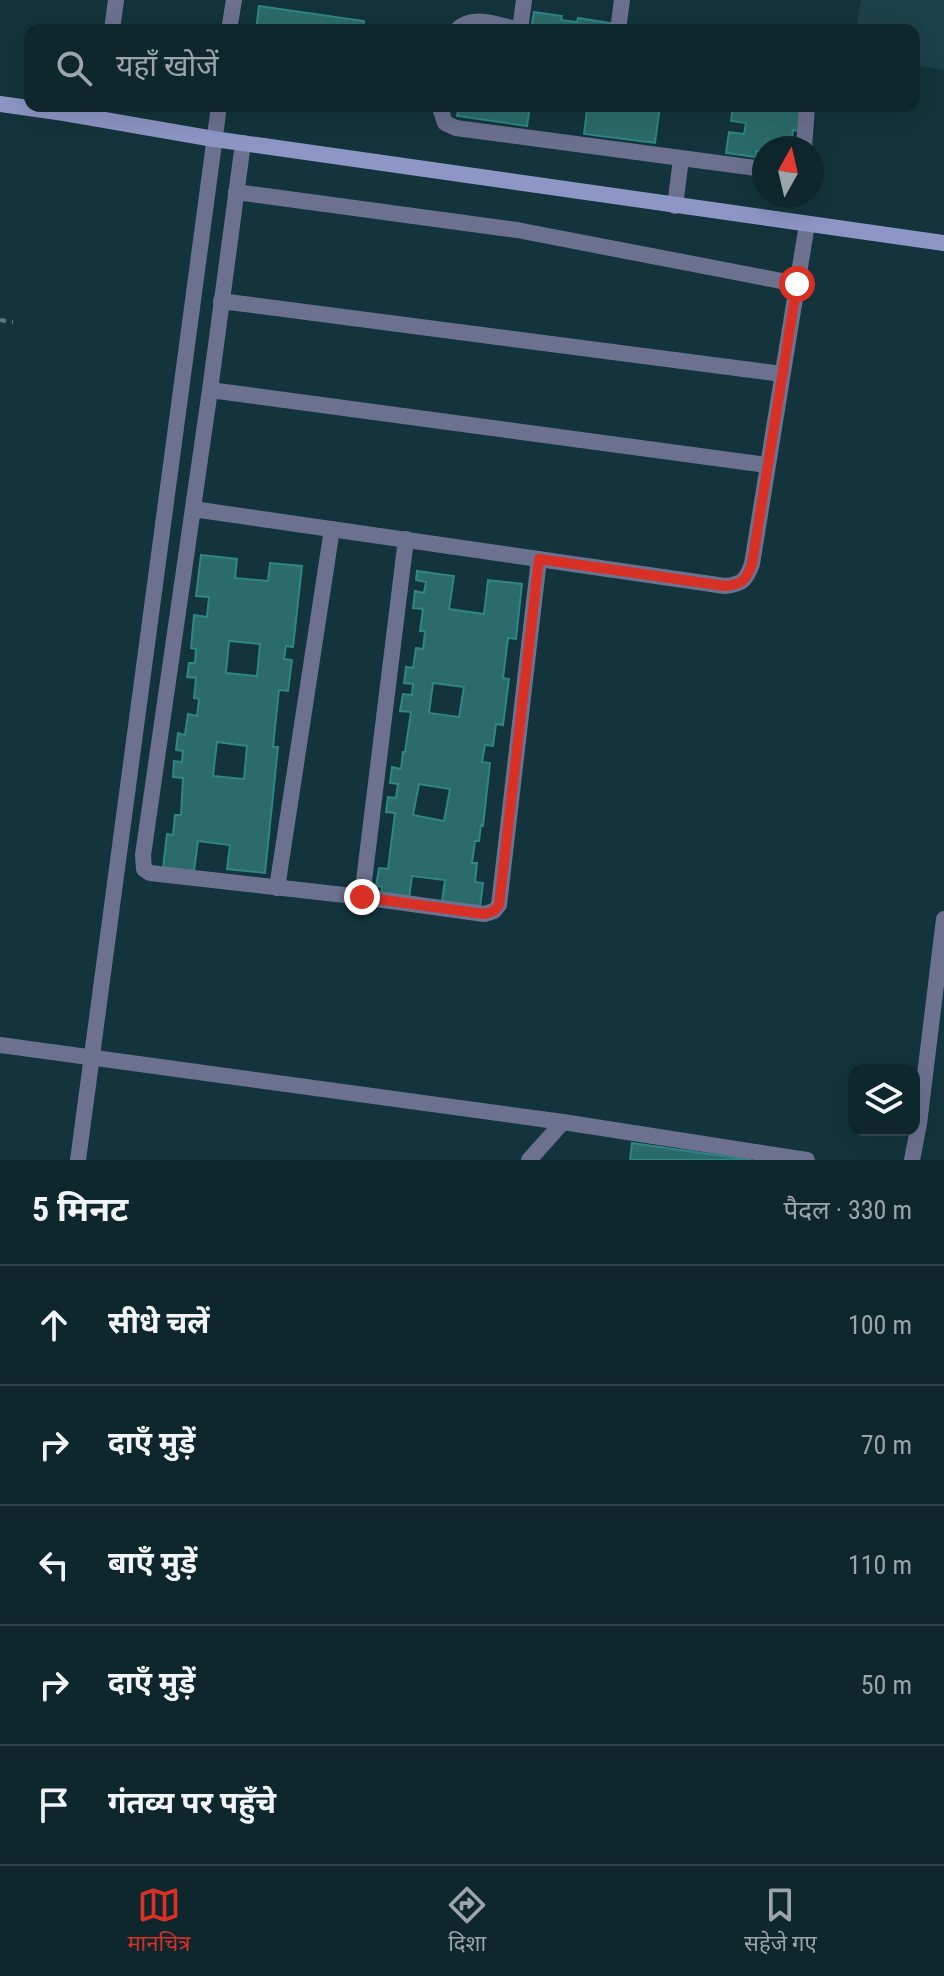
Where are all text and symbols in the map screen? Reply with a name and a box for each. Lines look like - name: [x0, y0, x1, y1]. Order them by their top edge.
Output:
- search box: [24, 24, 920, 112]
- icon: search: [52, 46, 96, 90]
- text: यहाँ खोजें: [116, 48, 219, 83]
- north arrow: [752, 136, 824, 208]
- route start: [779, 266, 815, 302]
- route end: [344, 879, 380, 915]
- map controls: [848, 1064, 920, 1136]
- button: layers: [848, 1064, 920, 1136]
- text: 5 मिनट: [32, 1189, 128, 1229]
- text: पैदल · 330 m: [783, 1195, 912, 1225]
- icon: ahead: [32, 1303, 76, 1347]
- text: सीधे चलें: [108, 1305, 209, 1340]
- text: 100 m: [848, 1310, 912, 1340]
- icon: right: [32, 1423, 76, 1467]
- text: दाएँ मुड़ें: [108, 1425, 195, 1460]
- text: 70 m: [861, 1430, 912, 1460]
- icon: left: [32, 1543, 76, 1587]
- text: बाएँ मुड़ें: [108, 1545, 197, 1580]
- text: 110 m: [848, 1550, 912, 1580]
- icon: right: [32, 1663, 76, 1707]
- text: दाएँ मुड़ें: [108, 1665, 195, 1700]
- text: 50 m: [861, 1670, 912, 1700]
- icon: arrive: [32, 1783, 76, 1827]
- text: गंतव्य पर पहुँचे: [108, 1785, 276, 1820]
- tab: मानचित्र: [127, 1883, 190, 1960]
- tab: दिशा: [445, 1883, 489, 1960]
- tab: सहेजे गए: [744, 1883, 817, 1960]

